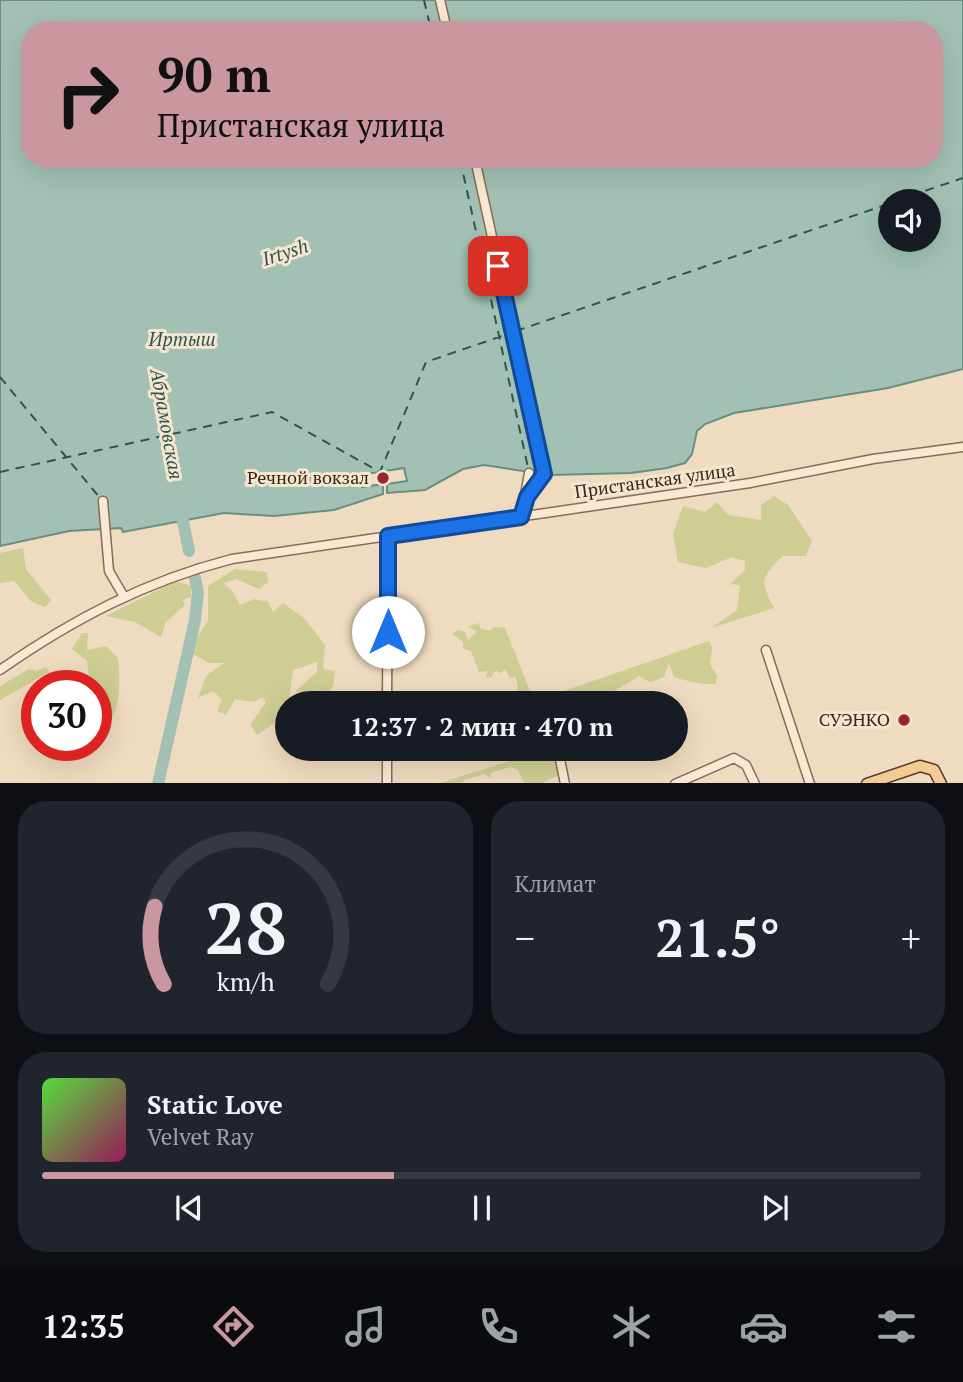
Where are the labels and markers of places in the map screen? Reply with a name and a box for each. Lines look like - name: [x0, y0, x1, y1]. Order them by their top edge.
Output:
- pin: [468, 236, 528, 296]
- place label: Речной вокзал: [247, 465, 369, 489]
- marker: Речной вокзал: [375, 470, 391, 486]
- place label: СУЭНКО: [819, 707, 890, 731]
- marker: СУЭНКО: [896, 712, 912, 728]

